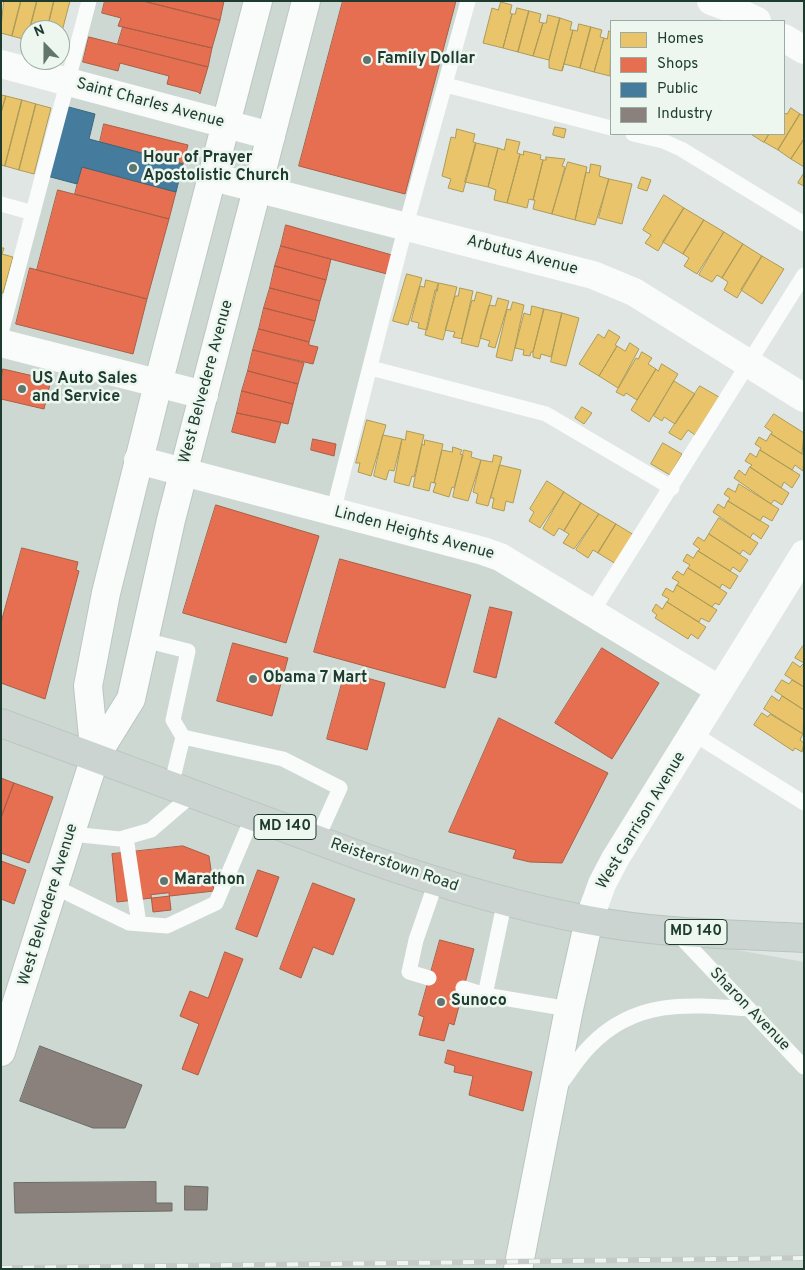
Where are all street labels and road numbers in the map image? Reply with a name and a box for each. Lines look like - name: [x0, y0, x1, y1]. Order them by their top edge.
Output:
- street label: Saint Charles Avenue: [74, 75, 226, 133]
- street label: Arbutus Avenue: [464, 232, 580, 280]
- street label: West Belvedere Avenue: [176, 298, 238, 466]
- street label: Linden Heights Avenue: [332, 503, 496, 565]
- street label: West Garrison Avenue: [593, 749, 691, 893]
- road number: MD 140: [254, 814, 316, 840]
- street label: West Belvedere Avenue: [15, 822, 83, 988]
- street label: Reisterstown Road: [327, 835, 461, 897]
- road number: MD 140: [665, 920, 727, 944]
- street label: Sharon Avenue: [705, 964, 793, 1056]

